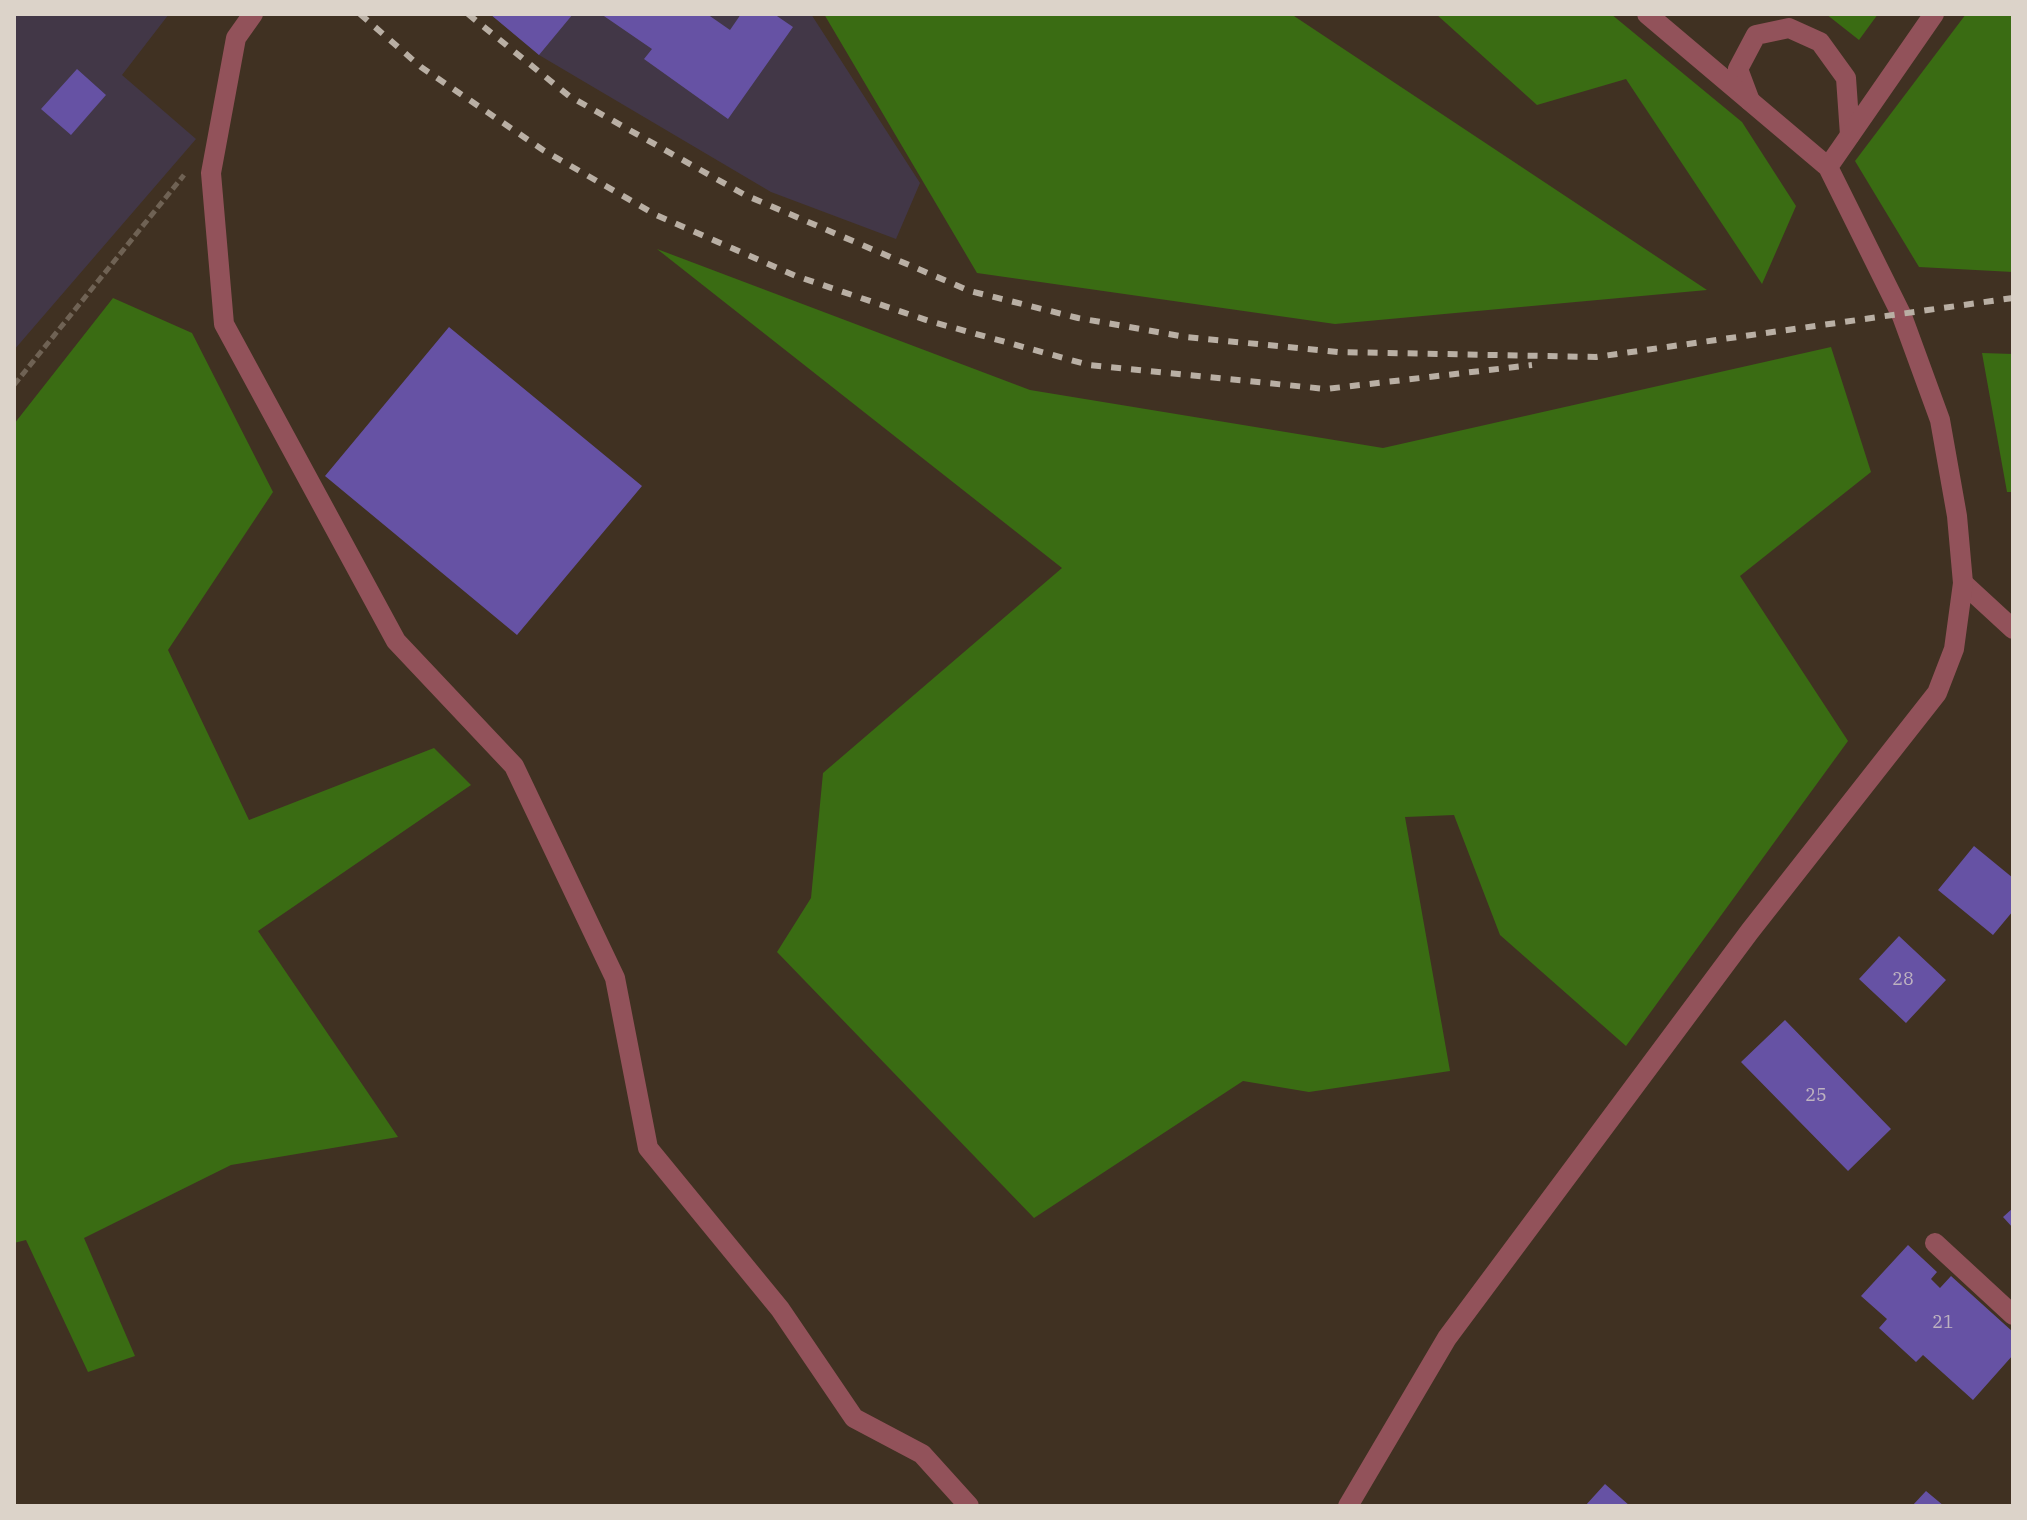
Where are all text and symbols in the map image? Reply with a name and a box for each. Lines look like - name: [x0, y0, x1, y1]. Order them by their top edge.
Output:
- house number: 28: [1892, 969, 1914, 991]
- house number: 25: [1805, 1085, 1827, 1107]
- house number: 21: [1932, 1312, 1954, 1334]

